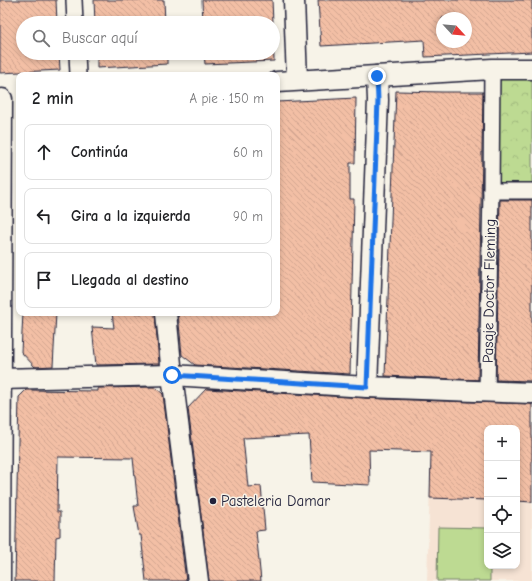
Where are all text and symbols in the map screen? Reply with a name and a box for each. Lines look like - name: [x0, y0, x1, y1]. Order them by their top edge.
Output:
- north arrow: [436, 12, 472, 48]
- search box: [16, 16, 280, 60]
- icon: search: [30, 27, 52, 49]
- text: Buscar aquí: [62, 29, 138, 47]
- route end: [368, 67, 386, 85]
- text: 2 min: [32, 89, 73, 108]
- text: A pie · 150 m: [190, 91, 264, 106]
- icon: ahead: [33, 141, 55, 163]
- text: Continúa: [71, 143, 128, 161]
- text: 60 m: [233, 145, 263, 160]
- icon: left: [33, 205, 55, 227]
- text: Gira a la izquierda: [71, 207, 191, 225]
- text: 90 m: [233, 209, 263, 224]
- street label: Pasaje Doctor Fleming: [479, 219, 499, 363]
- icon: arrive: [33, 269, 55, 291]
- text: Llegada al destino: [71, 271, 189, 289]
- route start: [163, 366, 181, 384]
- map controls: [484, 425, 520, 569]
- button: +: [484, 425, 520, 461]
- button: −: [484, 461, 520, 497]
- place label: Pasteleria Damar: [221, 492, 330, 510]
- marker: Pasteleria Damar: [208, 496, 218, 506]
- button: locate: [484, 497, 520, 533]
- button: layers: [484, 533, 520, 569]

